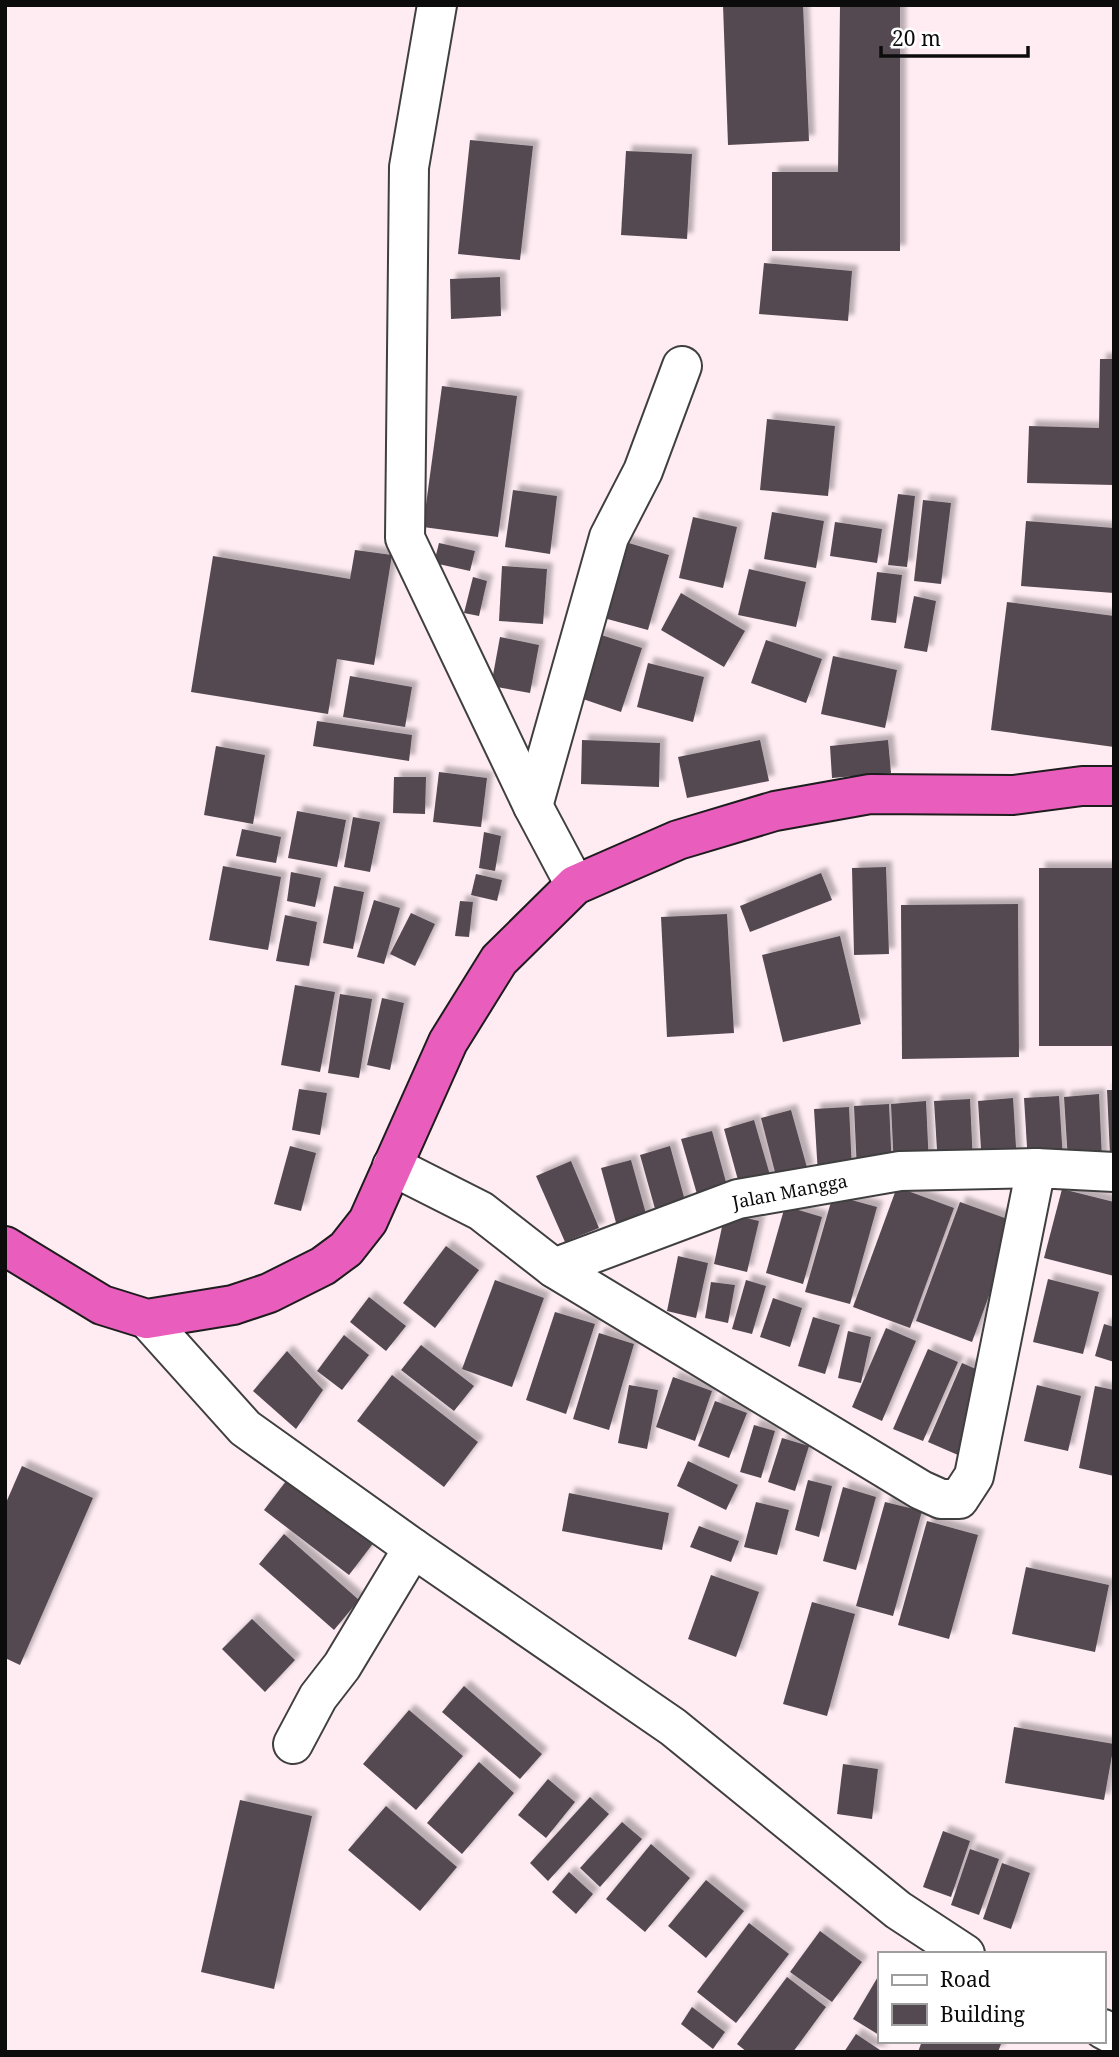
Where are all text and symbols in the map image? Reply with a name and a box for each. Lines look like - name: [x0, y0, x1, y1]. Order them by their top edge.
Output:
- scale bar: [881, 14, 1028, 58]
- text: 20 m: [892, 24, 941, 52]
- street label: Jalan Mangga: [729, 1168, 849, 1214]
- legend: [878, 1952, 1105, 2043]
- text: Road: [940, 1965, 991, 1993]
- text: Building: [940, 2000, 1025, 2028]

